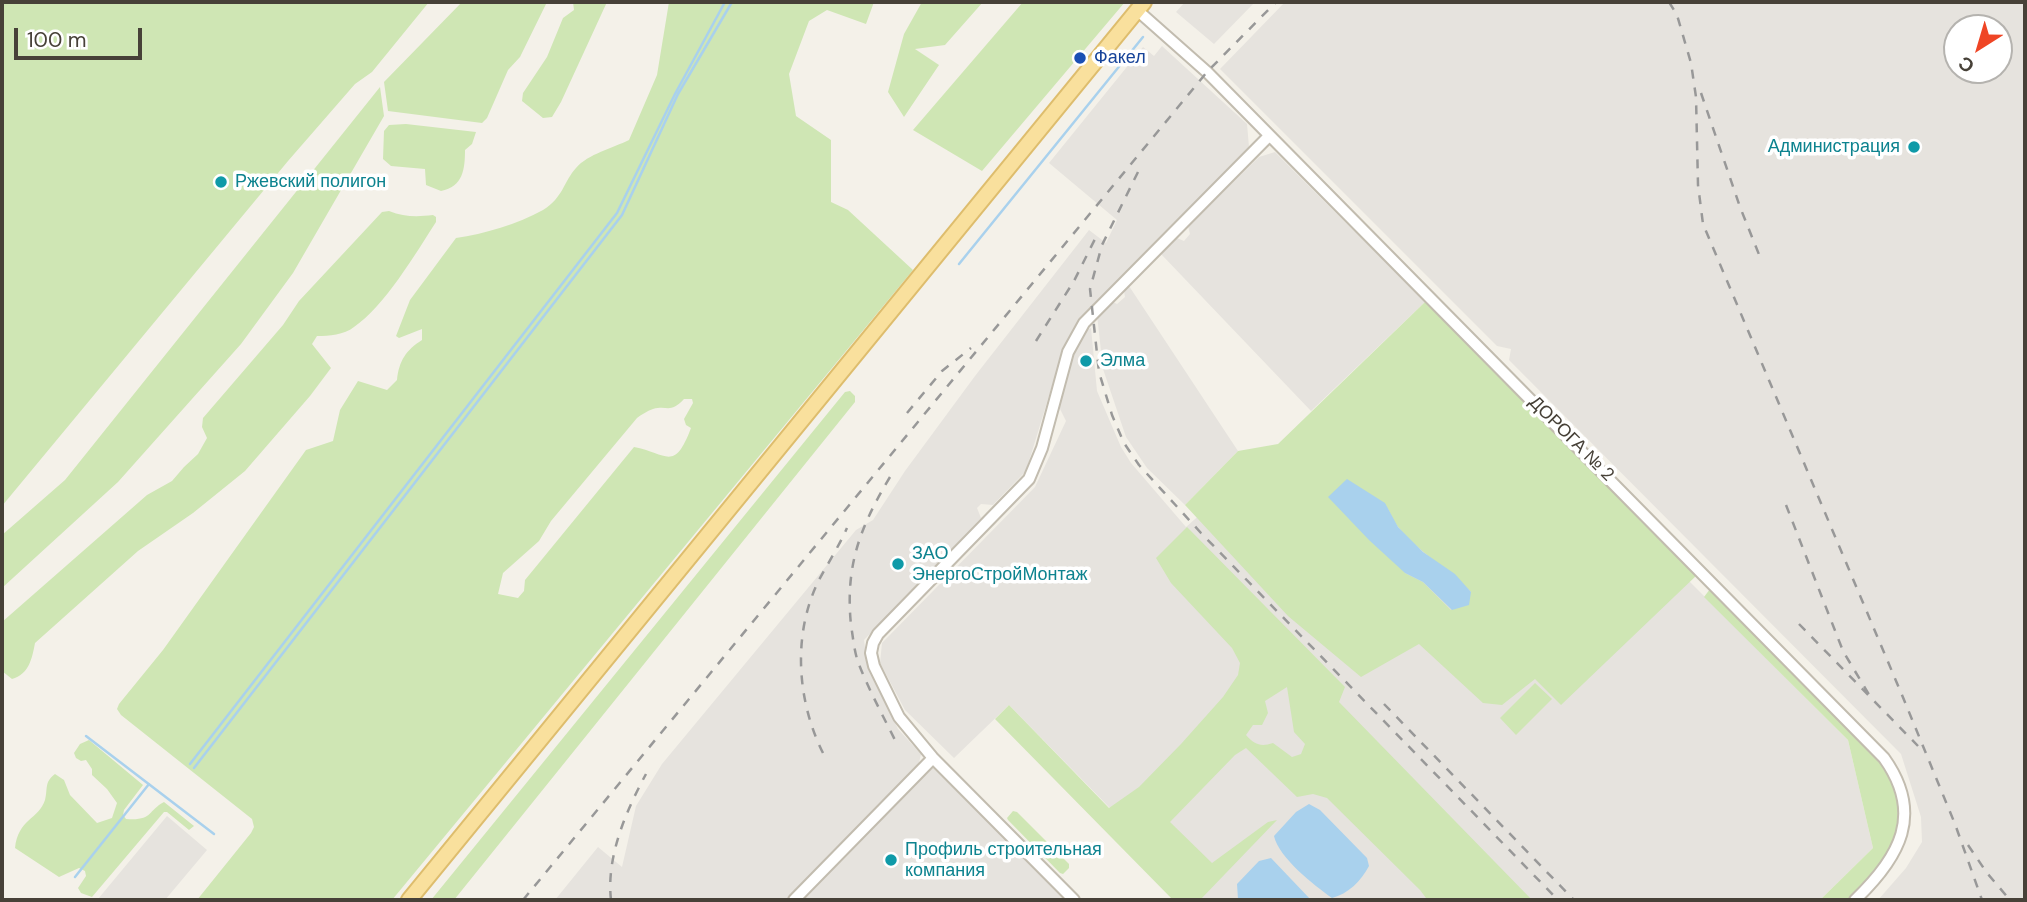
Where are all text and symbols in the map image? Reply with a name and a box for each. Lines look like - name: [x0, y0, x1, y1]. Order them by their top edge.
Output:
- scale bar: [18, 14, 145, 58]
- north arrow: [1943, 14, 2013, 84]
- text: 100 m: [27, 26, 87, 54]
- place label: Факел: [1094, 47, 1146, 69]
- marker: Факел: [1072, 50, 1088, 66]
- text: С: [1953, 50, 1979, 79]
- place label: Администрация: [1768, 136, 1900, 158]
- marker: Администрация: [1906, 139, 1922, 155]
- place label: Ржевский полигон: [235, 171, 386, 193]
- marker: Ржевский полигон: [213, 174, 229, 190]
- place label: Элма: [1100, 350, 1145, 372]
- marker: Элма: [1078, 353, 1094, 369]
- street label: ДОРОГА № 2: [1524, 392, 1618, 486]
- place label: ЗАО ЭнергоСтройМонтаж: [912, 543, 1088, 586]
- marker: ЗАО ЭнергоСтройМонтаж: [890, 556, 906, 572]
- place label: Профиль строительная компания: [905, 839, 1102, 882]
- marker: Профиль строительная компания: [883, 852, 899, 868]

